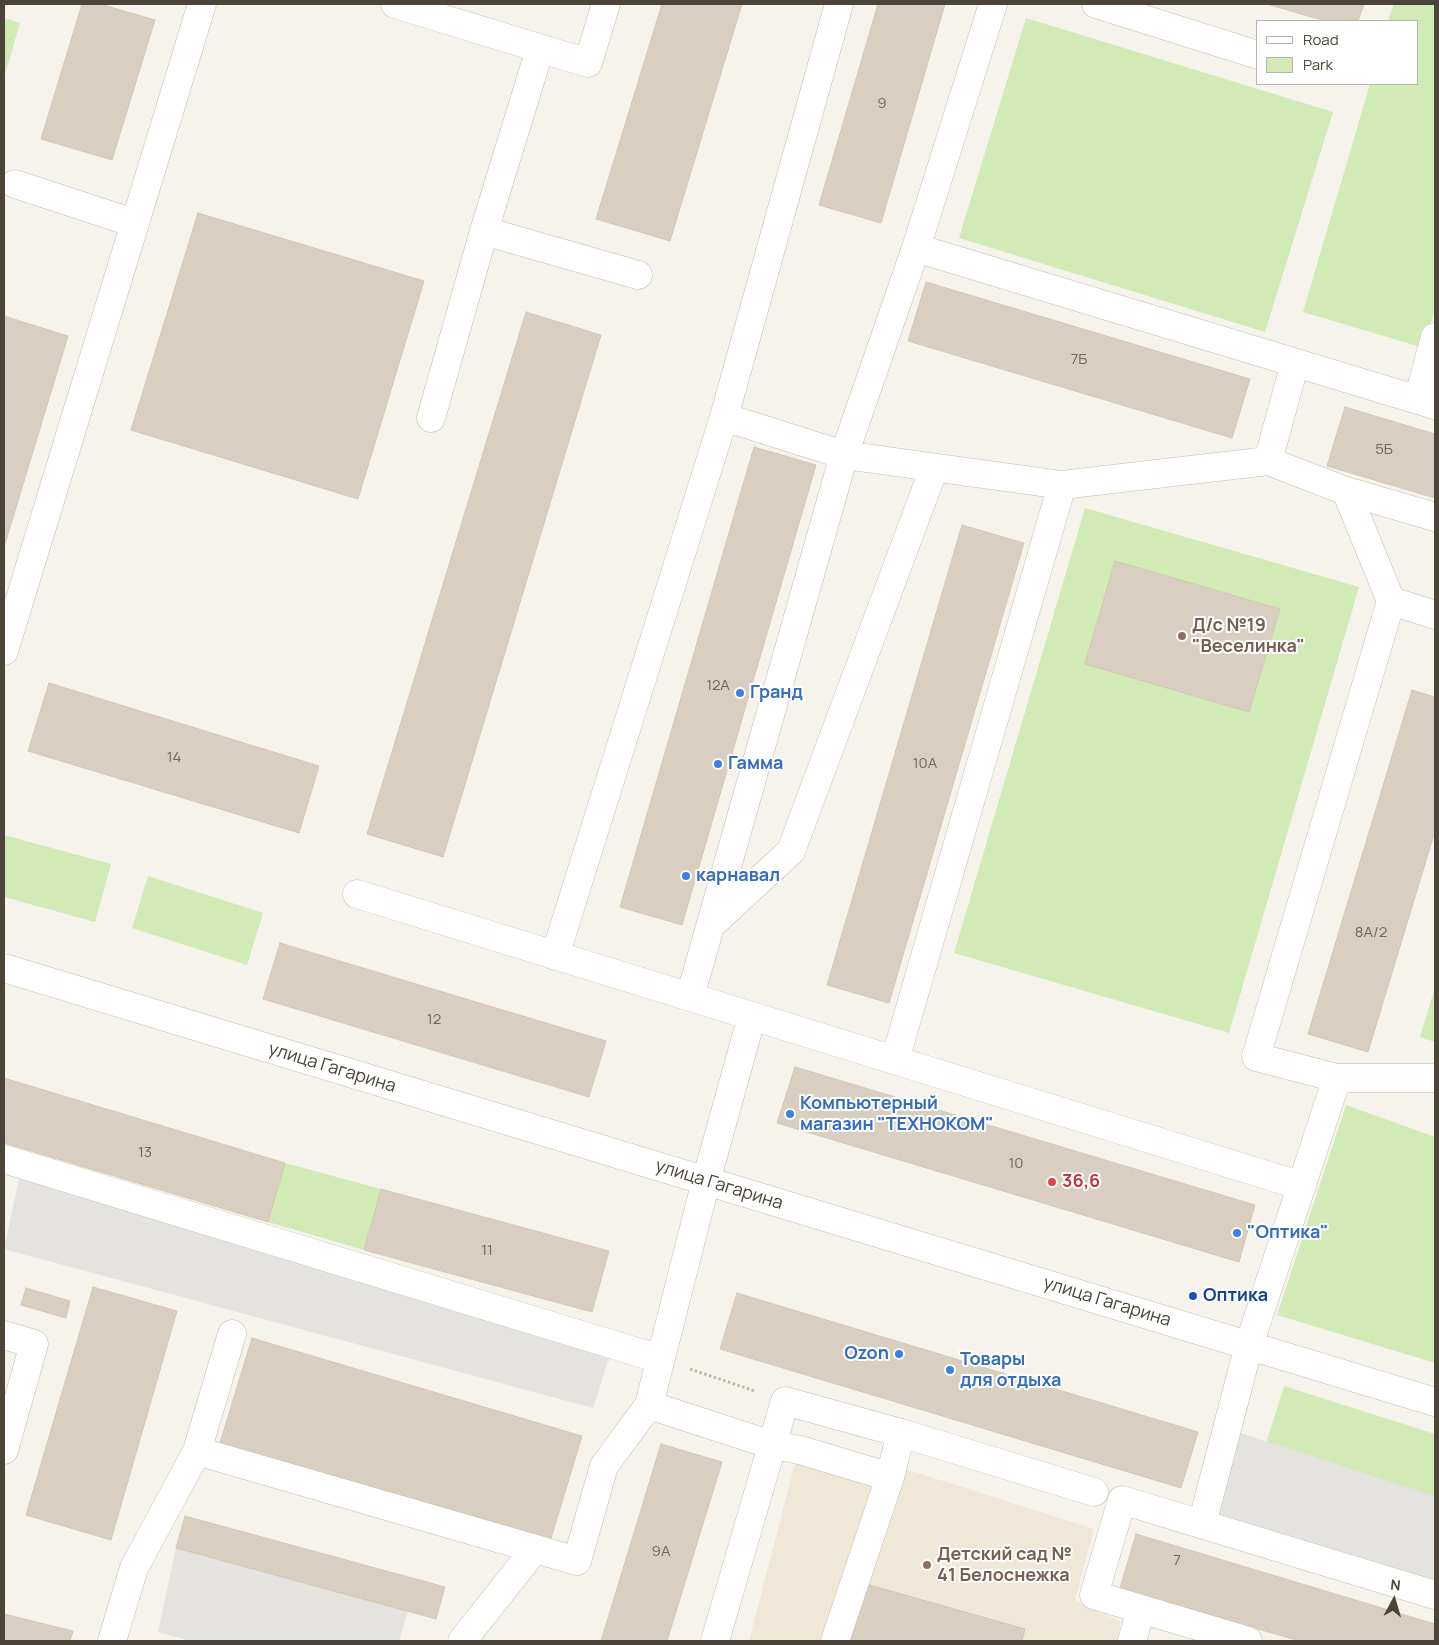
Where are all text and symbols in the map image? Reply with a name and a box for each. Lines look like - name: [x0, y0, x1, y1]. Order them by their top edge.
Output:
- legend: [1256, 20, 1419, 85]
- text: Road: [1303, 29, 1339, 50]
- text: Park: [1303, 54, 1333, 75]
- house number: 9: [877, 95, 887, 113]
- house number: 7Б: [1071, 351, 1087, 369]
- house number: 5Б: [1375, 441, 1393, 459]
- place label: Д/с №19 "Веселинка": [1192, 615, 1305, 658]
- marker: Д/с №19 "Веселинка": [1176, 630, 1188, 642]
- house number: 12А: [706, 677, 730, 695]
- place label: Гранд: [750, 682, 803, 704]
- marker: Гранд: [734, 687, 746, 699]
- house number: 14: [167, 749, 181, 767]
- place label: Гамма: [728, 753, 783, 775]
- house number: 10А: [913, 755, 937, 773]
- marker: Гамма: [712, 758, 724, 770]
- place label: карнавал: [696, 865, 780, 887]
- marker: карнавал: [680, 870, 692, 882]
- house number: 8А/2: [1355, 924, 1387, 942]
- house number: 12: [427, 1011, 441, 1029]
- street label: улица Гагарина: [266, 1038, 398, 1098]
- place label: Компьютерный магазин "ТЕХНОКОМ": [800, 1093, 994, 1136]
- marker: Компьютерный магазин "ТЕХНОКОМ": [784, 1108, 796, 1120]
- house number: 13: [138, 1144, 152, 1162]
- street label: улица Гагарина: [653, 1155, 785, 1215]
- house number: 10: [1009, 1155, 1023, 1173]
- place label: 36,6: [1062, 1171, 1100, 1193]
- marker: 36,6: [1046, 1176, 1058, 1188]
- place label: "Оптика": [1247, 1222, 1328, 1244]
- marker: "Оптика": [1231, 1227, 1243, 1239]
- house number: 11: [481, 1242, 493, 1260]
- street label: улица Гагарина: [1041, 1272, 1173, 1332]
- place label: Оптика: [1203, 1285, 1268, 1307]
- marker: Оптика: [1187, 1290, 1199, 1302]
- place label: Ozon: [844, 1343, 889, 1365]
- marker: Ozon: [893, 1348, 905, 1360]
- place label: Товары для отдыха: [960, 1349, 1061, 1392]
- marker: Товары для отдыха: [944, 1364, 956, 1376]
- house number: 9А: [652, 1543, 670, 1561]
- place label: Детский сад № 41 Белоснежка: [937, 1544, 1072, 1586]
- house number: 7: [1173, 1552, 1181, 1570]
- marker: Детский сад № 41 Белоснежка: [921, 1559, 933, 1571]
- north arrow: [1369, 1575, 1419, 1625]
- text: N: [1390, 1575, 1402, 1595]

